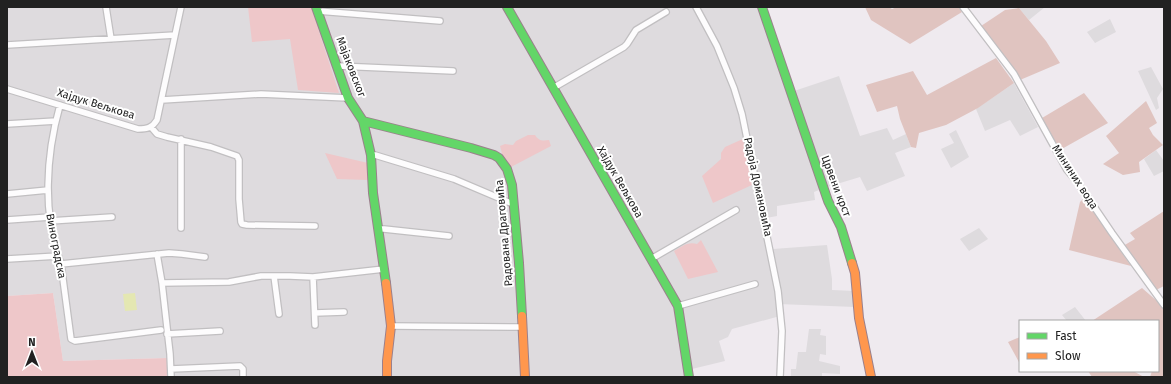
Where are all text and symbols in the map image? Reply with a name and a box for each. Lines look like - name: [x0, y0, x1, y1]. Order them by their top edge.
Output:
- street label: Мајаковског: [334, 35, 369, 99]
- street label: Хајдук Вељкова: [56, 86, 136, 122]
- street label: Радоја Домановића: [741, 136, 775, 238]
- street label: Мининих вода: [1049, 142, 1101, 212]
- street label: Хајдук Вељкова: [594, 144, 646, 220]
- street label: Црвени крст: [818, 154, 854, 218]
- street label: Радована Драговића: [493, 179, 515, 287]
- street label: Виноградска: [43, 212, 69, 280]
- legend: [1019, 320, 1159, 372]
- text: Fast: [1055, 329, 1077, 343]
- north arrow: [12, 332, 52, 372]
- text: N: [28, 336, 36, 349]
- text: Slow: [1055, 349, 1081, 363]

